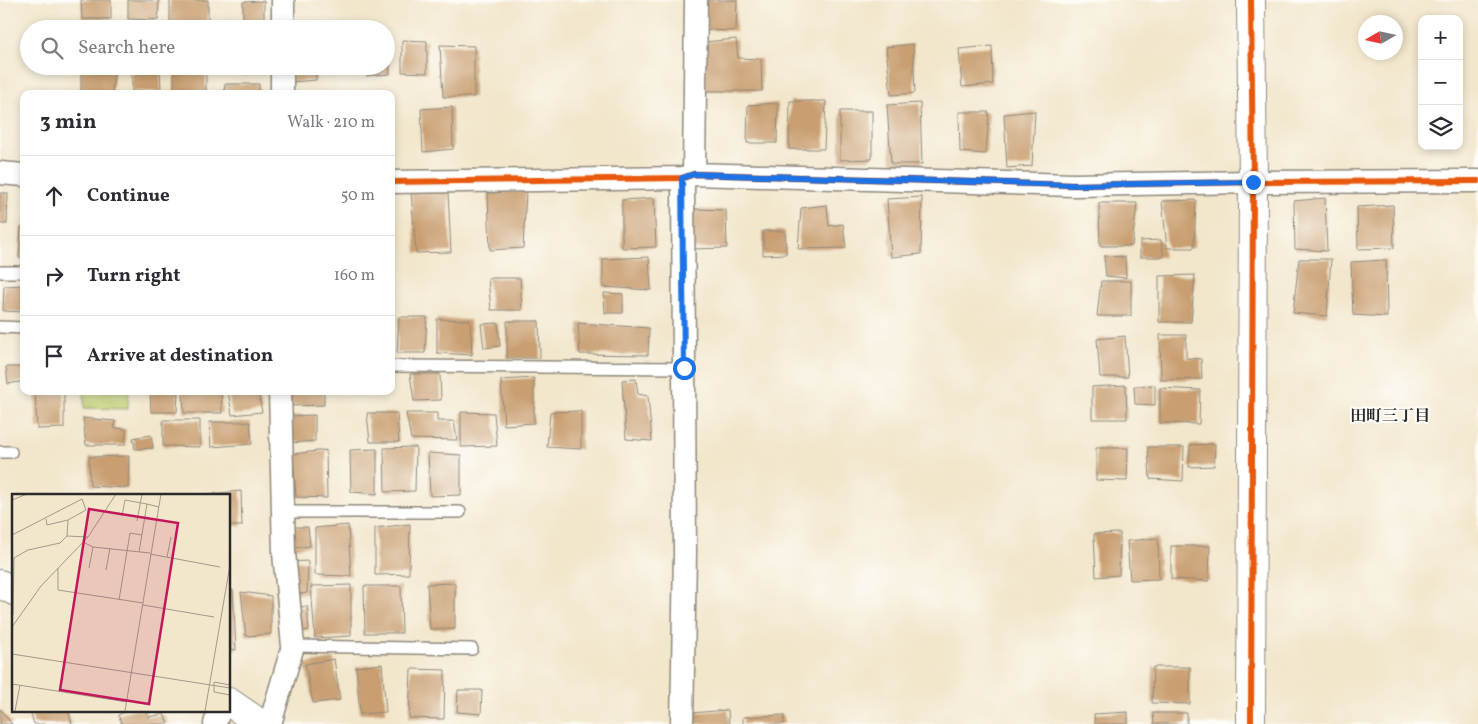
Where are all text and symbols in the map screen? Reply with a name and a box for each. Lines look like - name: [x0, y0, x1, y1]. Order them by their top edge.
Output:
- north arrow: [1358, 15, 1403, 60]
- map controls: [1418, 15, 1463, 150]
- button: +: [1418, 15, 1463, 60]
- search box: [20, 20, 395, 75]
- icon: search: [38, 34, 66, 62]
- text: Search here: [78, 35, 175, 61]
- button: −: [1418, 60, 1463, 105]
- button: layers: [1418, 105, 1463, 150]
- text: 3 min: [40, 108, 96, 137]
- text: Walk · 210 m: [287, 112, 375, 134]
- route end: [1242, 171, 1265, 194]
- icon: ahead: [40, 182, 68, 210]
- text: Continue: [87, 183, 170, 209]
- text: 50 m: [341, 185, 375, 207]
- icon: right: [40, 262, 68, 290]
- text: Turn right: [87, 263, 180, 289]
- text: 160 m: [334, 265, 375, 287]
- icon: arrive: [40, 342, 68, 370]
- text: Arrive at destination: [87, 343, 273, 369]
- route start: [673, 357, 696, 380]
- district label: 田町三丁目: [1350, 406, 1430, 428]
- inset map: [12, 494, 230, 712]

